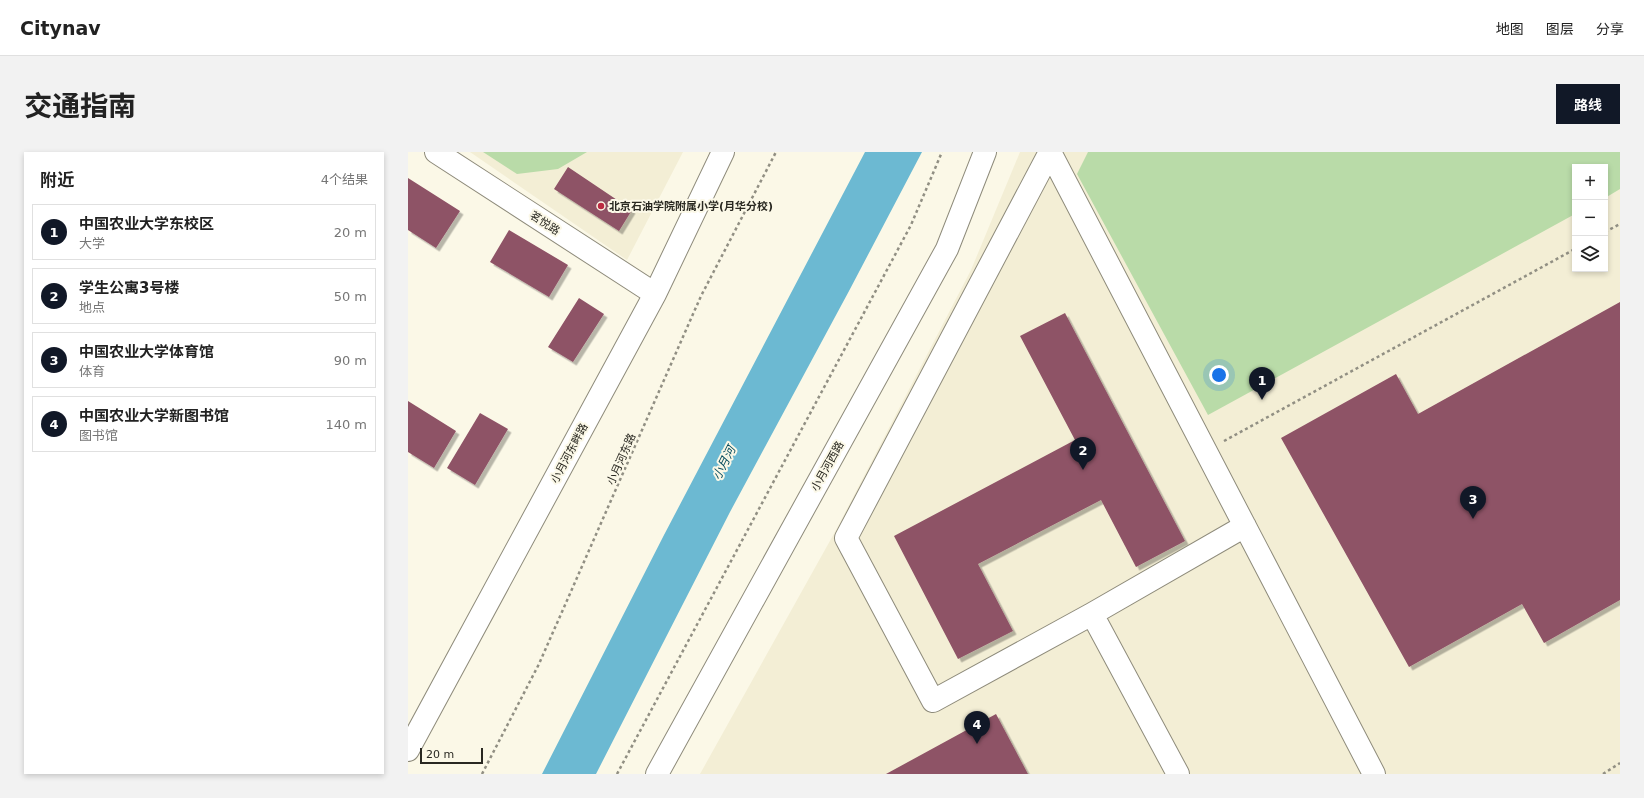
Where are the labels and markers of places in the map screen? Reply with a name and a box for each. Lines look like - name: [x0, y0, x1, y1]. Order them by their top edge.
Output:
- place label: 北京石油学院附属小学(月华分校): [609, 200, 773, 213]
- marker: 北京石油学院附属小学(月华分校): [596, 201, 606, 211]
- pin: 1: [1249, 367, 1275, 400]
- pin: 2: [1070, 437, 1096, 470]
- pin: 3: [1460, 486, 1486, 519]
- pin: 4: [964, 711, 990, 744]

